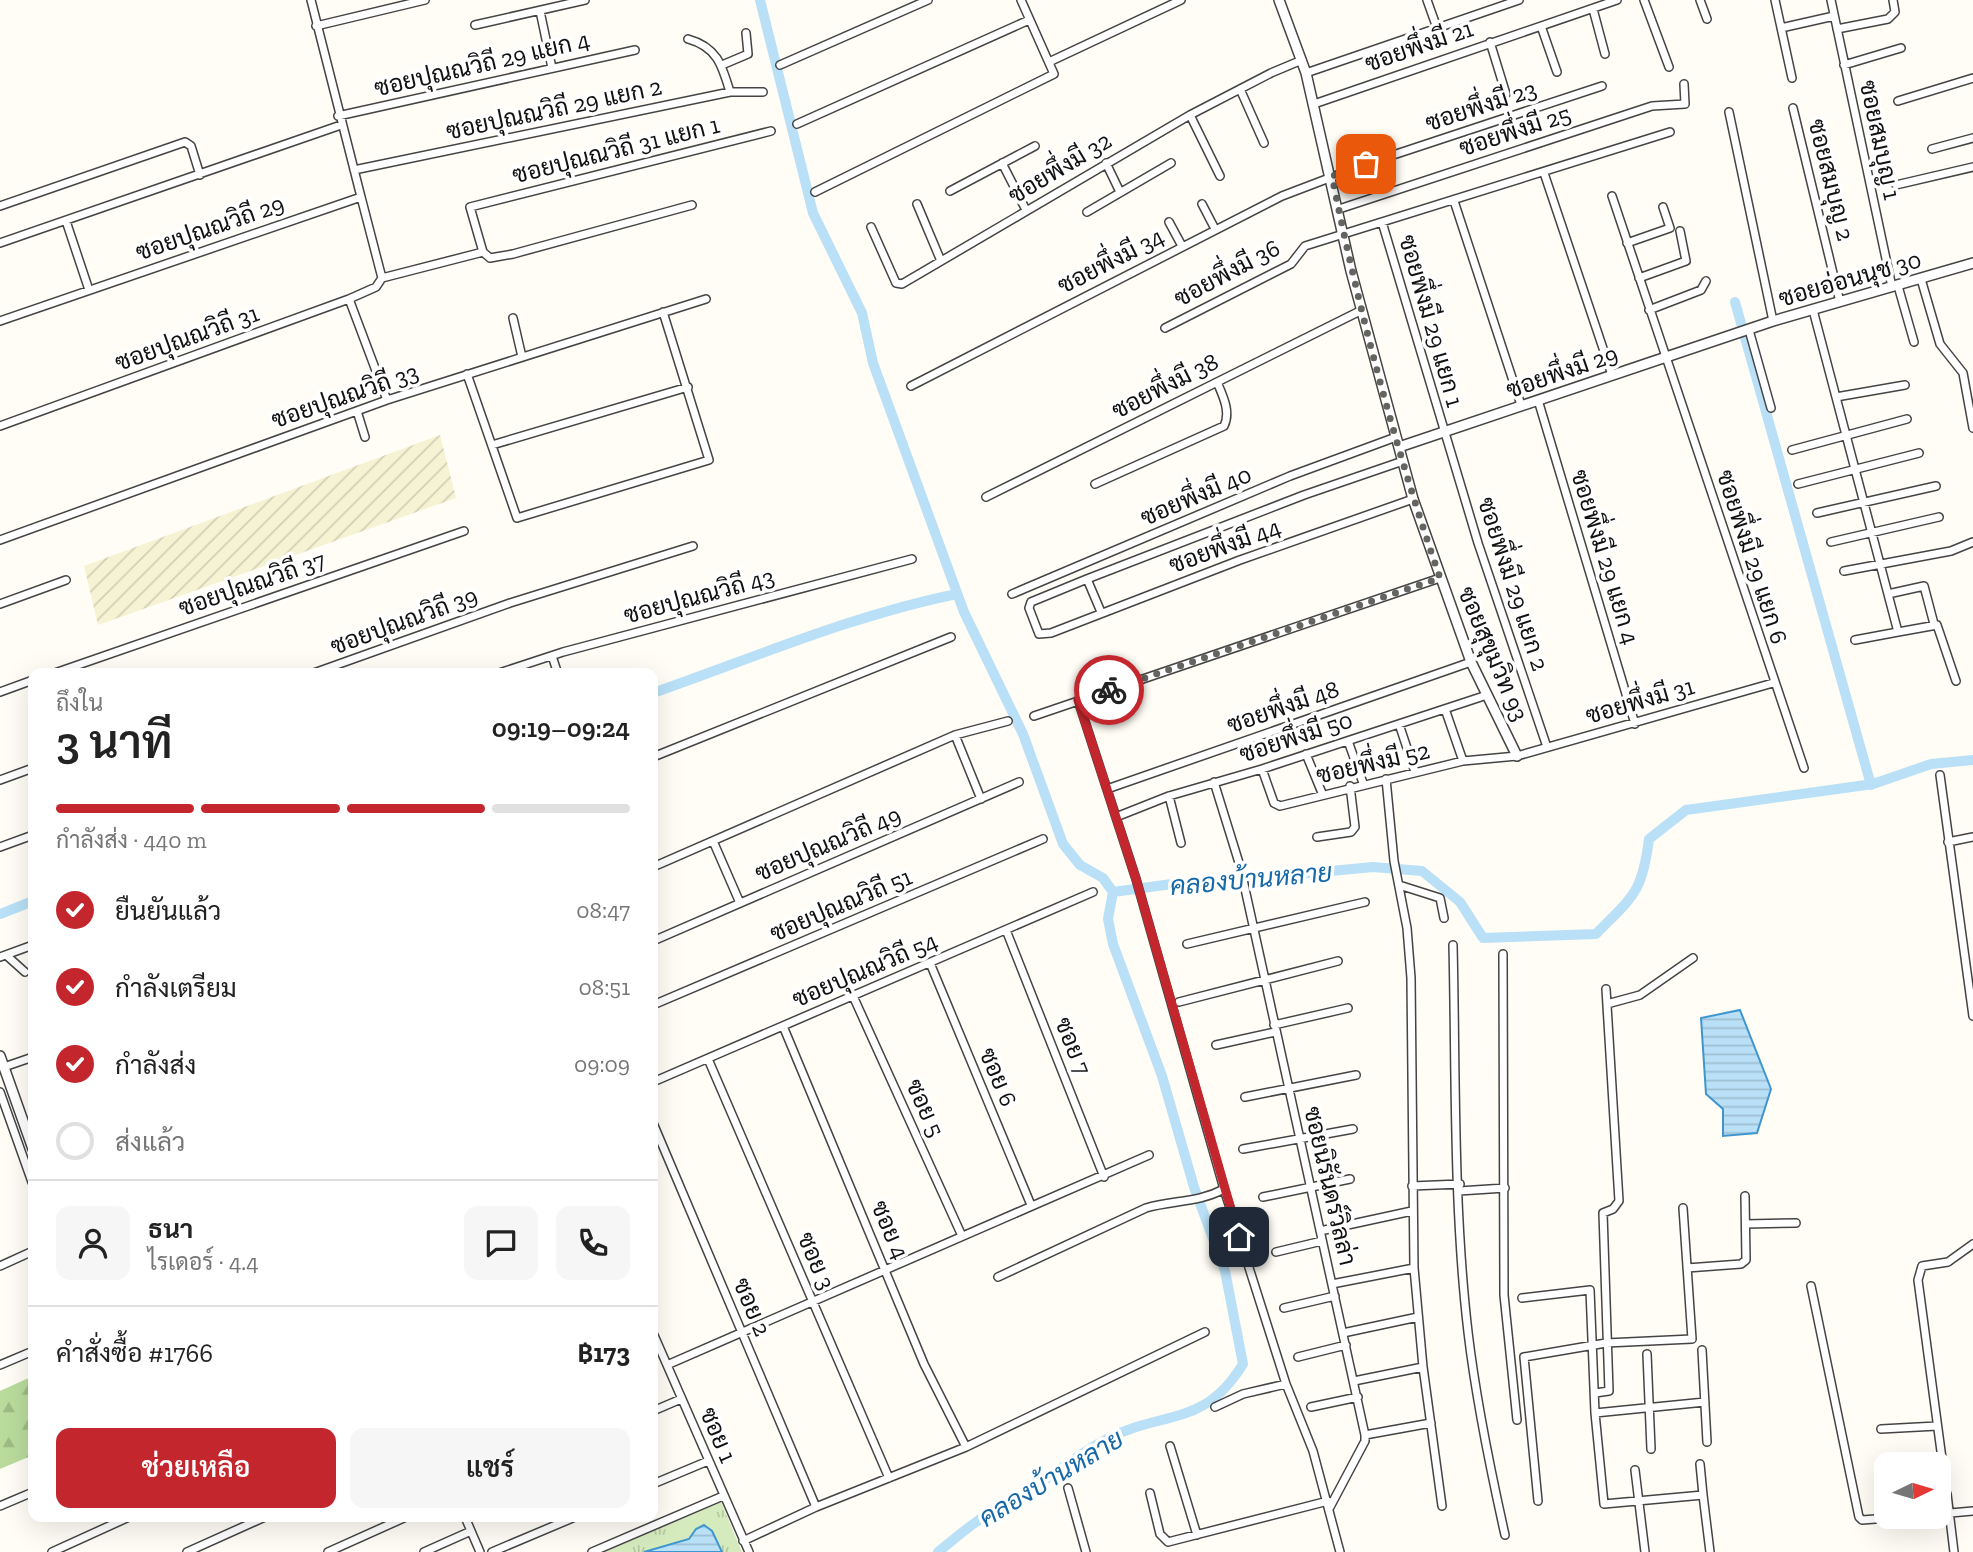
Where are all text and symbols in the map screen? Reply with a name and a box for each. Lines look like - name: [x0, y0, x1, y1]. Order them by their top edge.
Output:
- street label: ซอยพึ่งมี 21: [1359, 8, 1477, 78]
- street label: ซอยปุณณวิถี 29 แยก 4: [371, 25, 593, 104]
- street label: ซอยพึ่งมี 23: [1420, 68, 1540, 137]
- street label: ซอยปุณณวิถี 29 แยก 2: [443, 71, 665, 147]
- street label: ซอยสมบุญ 1: [1852, 78, 1907, 203]
- street label: ซอยพึ่งมี 25: [1454, 93, 1574, 162]
- street label: ซอยปุณณวิถี 31 แยก 1: [509, 110, 723, 191]
- street label: ซอยสมบุญ 2: [1800, 116, 1861, 244]
- street label: ซอยพึ่งมี 32: [1000, 120, 1117, 210]
- pin: [1336, 134, 1396, 194]
- icon: bag: [1347, 145, 1385, 183]
- street label: ซอยปุณณวิถี 29: [132, 189, 288, 268]
- street label: ซอยพึ่งมี 34: [1050, 216, 1169, 300]
- street label: ซอยพึ่งมี 36: [1166, 227, 1285, 312]
- street label: ซอยพึ่งมี 29 แยก 1: [1393, 230, 1476, 410]
- street label: ซอยอ่อนนุช 30: [1775, 244, 1925, 315]
- street label: ซอยปุณณวิถี 31: [111, 298, 263, 379]
- street label: ซอยพึ่งมี 29: [1500, 333, 1621, 404]
- street label: ซอยพึ่งมี 38: [1104, 341, 1223, 425]
- street label: ซอยปุณณวิถี 33: [268, 357, 423, 436]
- street label: ซอยพึ่งมี 40: [1134, 454, 1256, 532]
- street label: ซอยพึ่งมี 29 แยก 4: [1565, 464, 1651, 648]
- street label: ซอยพึ่งมี 29 แยก 6: [1711, 464, 1800, 647]
- street label: ซอยพึ่งมี 29 แยก 2: [1472, 492, 1561, 674]
- street label: ซอยพึ่งมี 44: [1163, 506, 1285, 579]
- street label: ซอยปุณณวิถี 37: [175, 545, 330, 624]
- street label: ซอยปุณณวิถี 43: [620, 562, 778, 631]
- street label: ซอยปุณณวิถี 39: [326, 581, 482, 662]
- street label: ซอยสุขุมวิท 93: [1450, 582, 1535, 726]
- courier: [1074, 655, 1144, 725]
- street label: ซอยพึ่งมี 31: [1580, 666, 1698, 730]
- street label: ซอยพึ่งมี 48: [1221, 668, 1343, 739]
- icon: bike: [1090, 671, 1128, 709]
- text: ถึงใน: [56, 689, 103, 717]
- street label: ซอยพึ่งมี 50: [1234, 699, 1356, 768]
- text: 09:19–09:24: [492, 712, 630, 744]
- text: 3 นาที: [56, 715, 173, 770]
- street label: ซอยพึ่งมี 52: [1312, 730, 1432, 790]
- street label: ซอยปุณณวิถี 49: [751, 800, 906, 889]
- text: กำลังส่ง · 440 m: [56, 826, 207, 854]
- water label: คลองบ้านหลาย: [1168, 856, 1334, 902]
- street label: ซอยปุณณวิถี 51: [765, 862, 917, 949]
- icon: check: [56, 891, 94, 929]
- text: ยืนยันแล้ว: [115, 895, 221, 927]
- text: 08:47: [576, 896, 630, 924]
- street label: ซอยปุณณวิถี 54: [788, 926, 943, 1015]
- icon: check: [56, 968, 94, 1006]
- text: กำลังเตรียม: [115, 972, 237, 1004]
- text: 08:51: [579, 973, 630, 1001]
- street label: ซอย 7: [1049, 1013, 1098, 1079]
- street label: ซอย 6: [973, 1043, 1024, 1110]
- icon: check: [56, 1045, 94, 1083]
- text: กำลังส่ง: [115, 1049, 196, 1081]
- text: 09:09: [574, 1050, 630, 1078]
- street label: ซอย 5: [900, 1074, 951, 1141]
- street label: ซอยนิรันดร์วิลล่า: [1298, 1103, 1364, 1268]
- text: ส่งแล้ว: [115, 1126, 185, 1158]
- street label: ซอย 4: [865, 1196, 916, 1264]
- button: person: [56, 1206, 130, 1280]
- button: chat: [464, 1206, 538, 1280]
- button: phone: [556, 1206, 630, 1280]
- pin: [1209, 1207, 1269, 1267]
- text: ธนา: [148, 1213, 193, 1245]
- icon: home: [1220, 1218, 1258, 1256]
- street label: ซอย 3: [791, 1228, 841, 1294]
- text: ไรเดอร์ · 4.4: [148, 1248, 259, 1276]
- street label: ซอย 2: [727, 1273, 778, 1340]
- text: คำสั่งซื้อ #1766: [56, 1337, 213, 1369]
- text: ฿173: [578, 1337, 630, 1369]
- street label: ซอย 1: [694, 1403, 743, 1467]
- water label: คลองบ้านหลาย: [973, 1422, 1129, 1534]
- button: ช่วยเหลือ: [56, 1428, 336, 1508]
- button: แชร์: [350, 1428, 630, 1508]
- north arrow: [1874, 1452, 1951, 1530]
- map controls: [1874, 1452, 1951, 1529]

